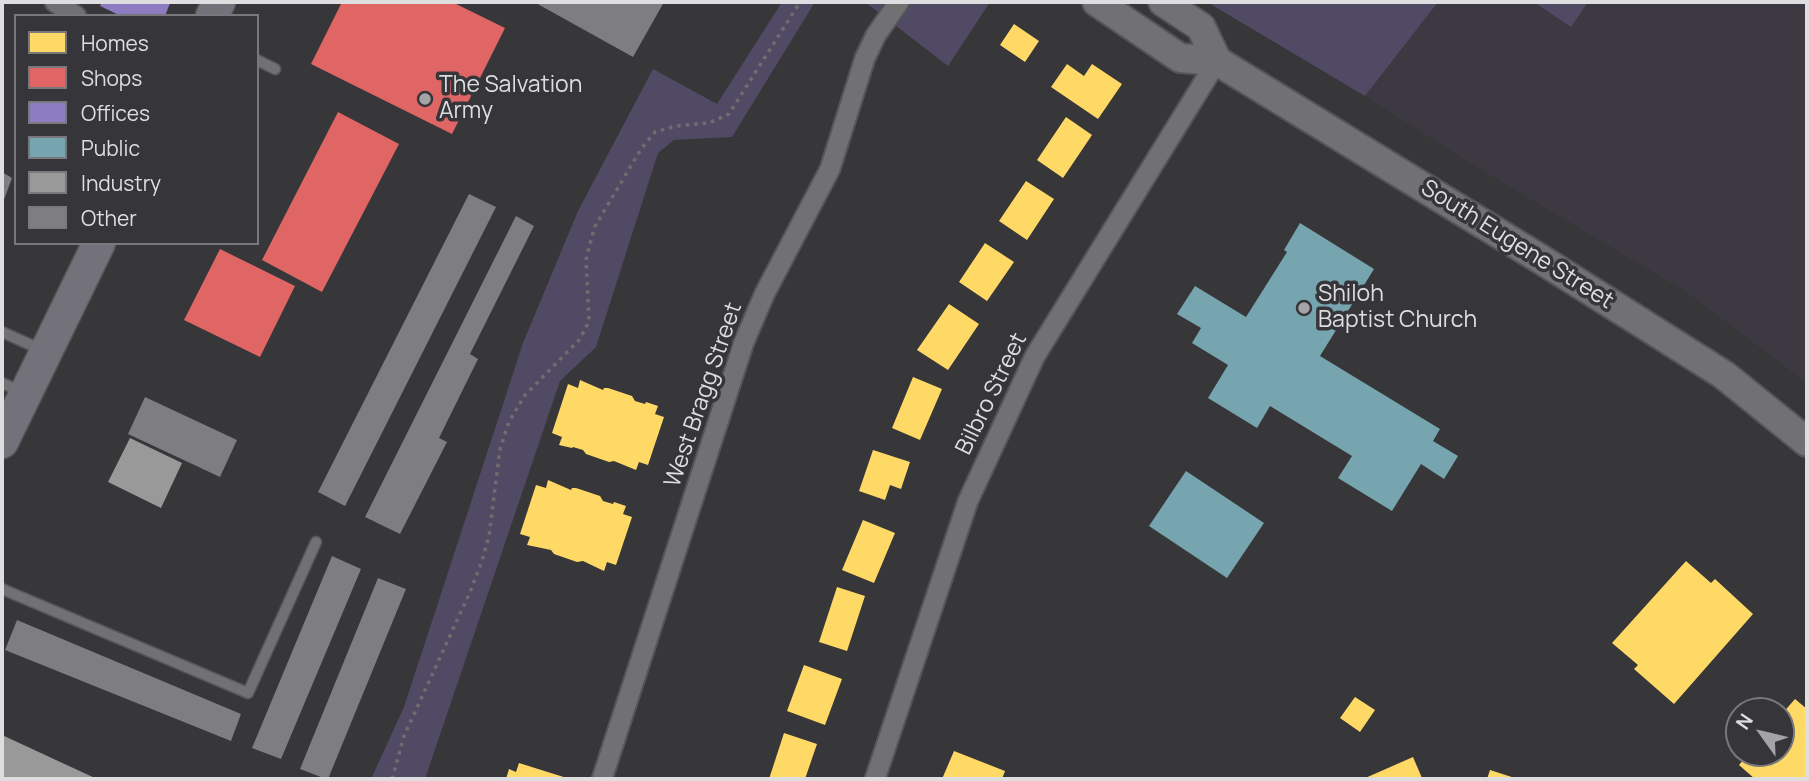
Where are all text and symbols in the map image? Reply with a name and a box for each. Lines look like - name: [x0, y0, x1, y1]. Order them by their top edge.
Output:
- legend: [14, 14, 259, 245]
- text: Homes: [81, 29, 149, 57]
- text: Shops: [81, 64, 142, 92]
- place label: The Salvation Army: [439, 72, 582, 126]
- marker: The Salvation Army: [417, 91, 433, 107]
- text: Offices: [81, 99, 150, 127]
- text: Public: [81, 134, 140, 162]
- text: Industry: [81, 169, 161, 197]
- street label: South Eugene Street: [1416, 175, 1618, 315]
- text: Other: [81, 204, 137, 232]
- place label: Shiloh Baptist Church: [1318, 281, 1477, 335]
- street label: West Bragg Street: [659, 299, 749, 491]
- marker: Shiloh Baptist Church: [1296, 300, 1312, 316]
- street label: Bilbro Street: [951, 329, 1033, 459]
- north arrow: [1725, 697, 1795, 767]
- text: N: [1730, 708, 1759, 734]

